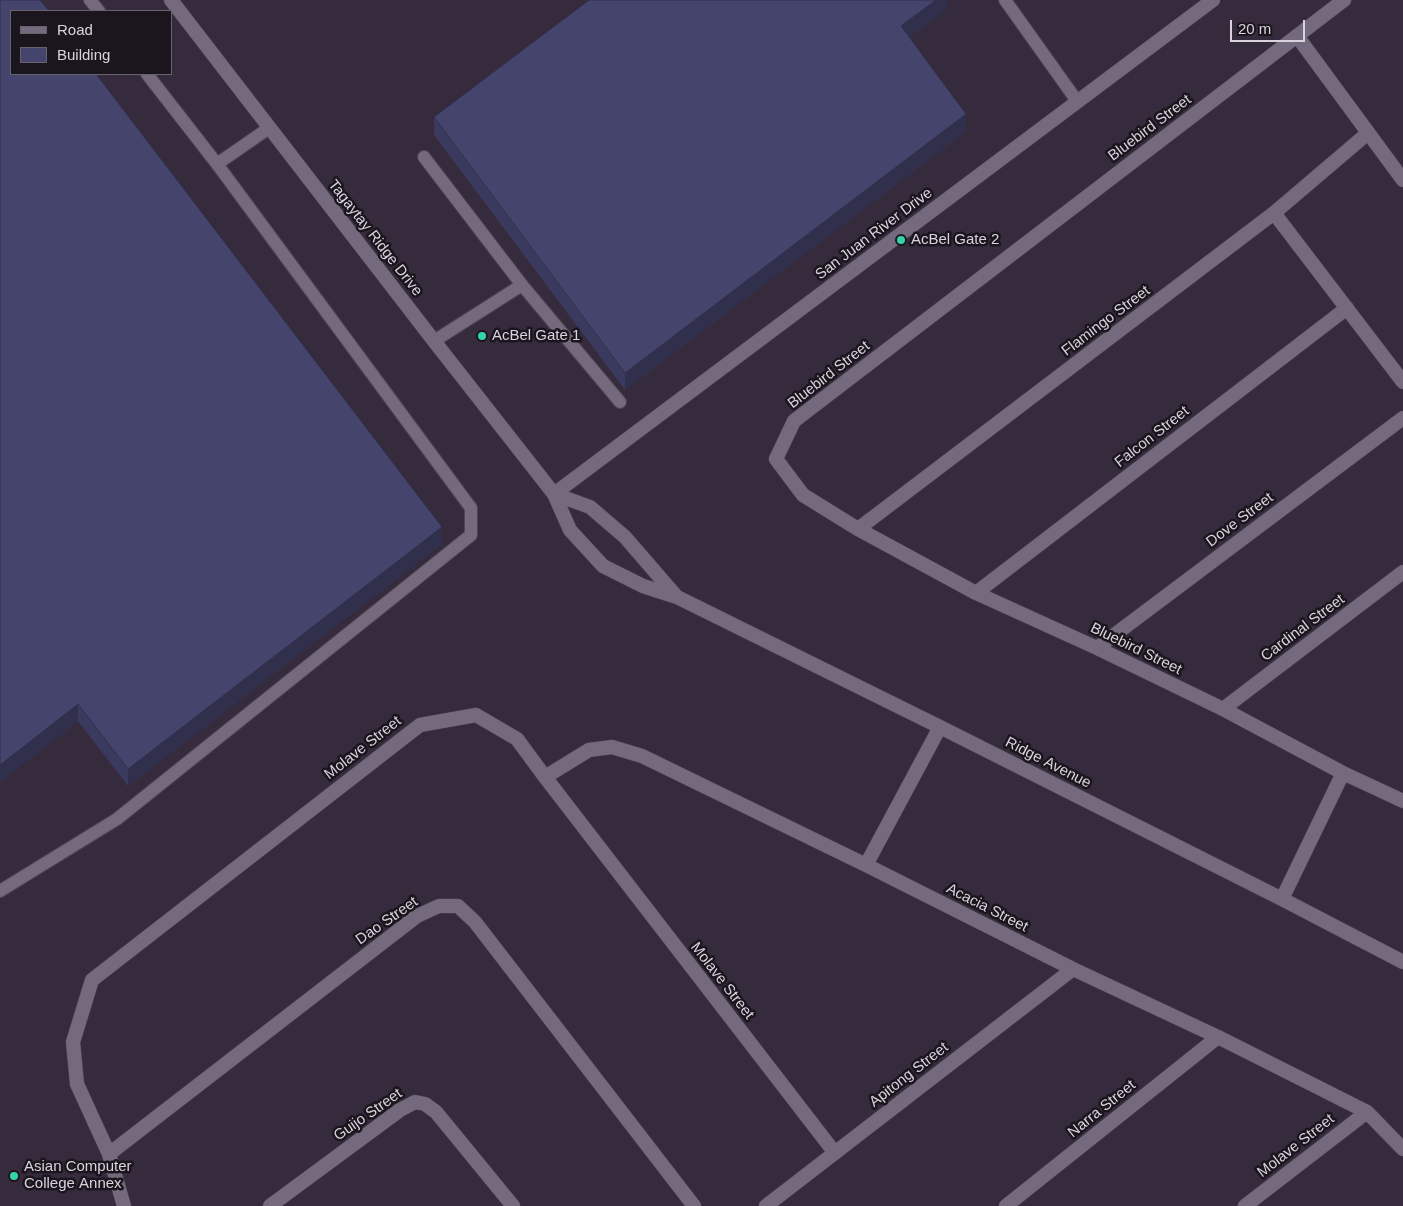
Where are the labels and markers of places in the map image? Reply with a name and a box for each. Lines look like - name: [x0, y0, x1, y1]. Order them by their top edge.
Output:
- place label: AcBel Gate 2: [911, 231, 999, 249]
- marker: AcBel Gate 2: [895, 234, 907, 246]
- place label: AcBel Gate 1: [492, 327, 580, 345]
- marker: AcBel Gate 1: [476, 330, 488, 342]
- place label: Asian Computer College Annex: [24, 1158, 132, 1193]
- marker: Asian Computer College Annex: [8, 1170, 20, 1182]

